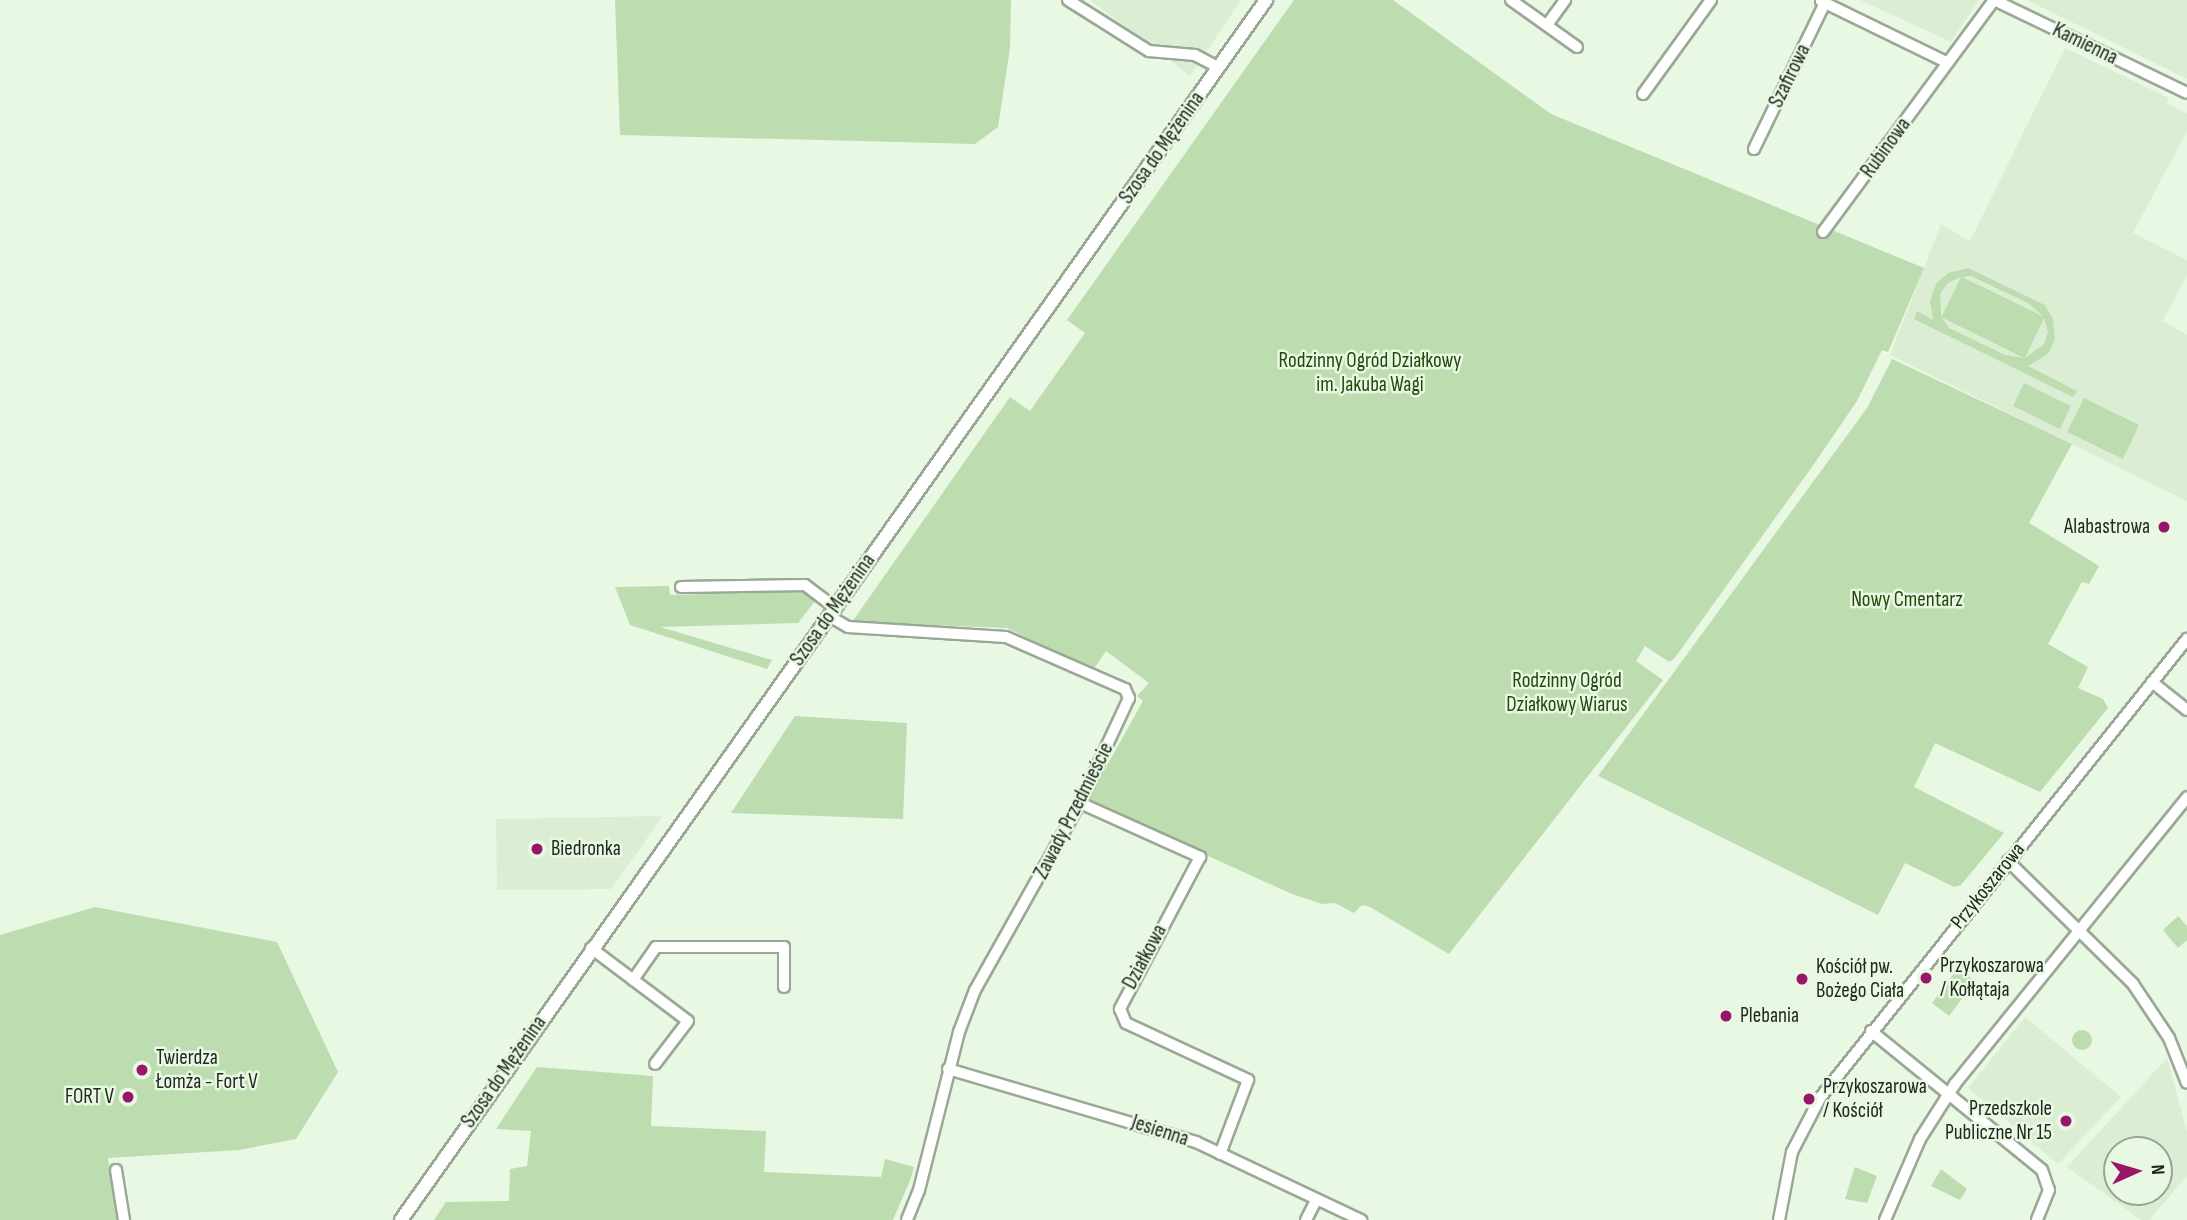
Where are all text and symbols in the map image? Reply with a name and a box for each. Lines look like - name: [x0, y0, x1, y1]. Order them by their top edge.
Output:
- street label: Kamienna: [2048, 17, 2122, 71]
- street label: Szafirowa: [1764, 40, 1816, 112]
- street label: Szosa do Mężenina: [1114, 87, 1210, 209]
- street label: Rubinowa: [1856, 113, 1916, 183]
- park label: Rodzinny Ogród Działkowy im. Jakuba Wagi: [1279, 348, 1461, 398]
- place label: Alabastrowa: [2064, 514, 2150, 540]
- marker: Alabastrowa: [2156, 519, 2172, 535]
- street label: Szosa do Mężenina: [785, 549, 881, 671]
- park label: Nowy Cmentarz: [1851, 587, 1963, 613]
- park label: Rodzinny Ogród Działkowy Wiarus: [1506, 668, 1628, 718]
- street label: Zawady Przedmieście: [1029, 739, 1119, 883]
- place label: Biedronka: [551, 836, 621, 862]
- street label: Przykoszarowa: [1946, 838, 2030, 934]
- marker: Biedronka: [529, 841, 545, 857]
- street label: Działkowa: [1118, 920, 1172, 994]
- place label: Przykoszarowa / Kołłątaja: [1940, 953, 2044, 1003]
- place label: Kościół pw. Bożego Ciała: [1816, 954, 1904, 1004]
- marker: Przykoszarowa / Kołłątaja: [1918, 970, 1934, 986]
- marker: Kościół pw. Bożego Ciała: [1794, 971, 1810, 987]
- place label: Plebania: [1740, 1003, 1799, 1029]
- marker: Plebania: [1718, 1008, 1734, 1024]
- street label: Szosa do Mężenina: [456, 1011, 552, 1133]
- place label: Twierdza Łomża - Fort V: [156, 1045, 258, 1095]
- marker: Twierdza Łomża - Fort V: [134, 1062, 150, 1078]
- place label: Przykoszarowa / Kościół: [1823, 1074, 1927, 1124]
- place label: FORT V: [65, 1084, 114, 1110]
- marker: FORT V: [120, 1089, 136, 1105]
- marker: Przykoszarowa / Kościół: [1801, 1091, 1817, 1107]
- place label: Przedszkole Publiczne Nr 15: [1945, 1096, 2052, 1146]
- street label: Jesienna: [1128, 1110, 1192, 1152]
- marker: Przedszkole Publiczne Nr 15: [2058, 1113, 2074, 1129]
- north arrow: [2103, 1136, 2173, 1206]
- text: N: [2146, 1164, 2169, 1176]

